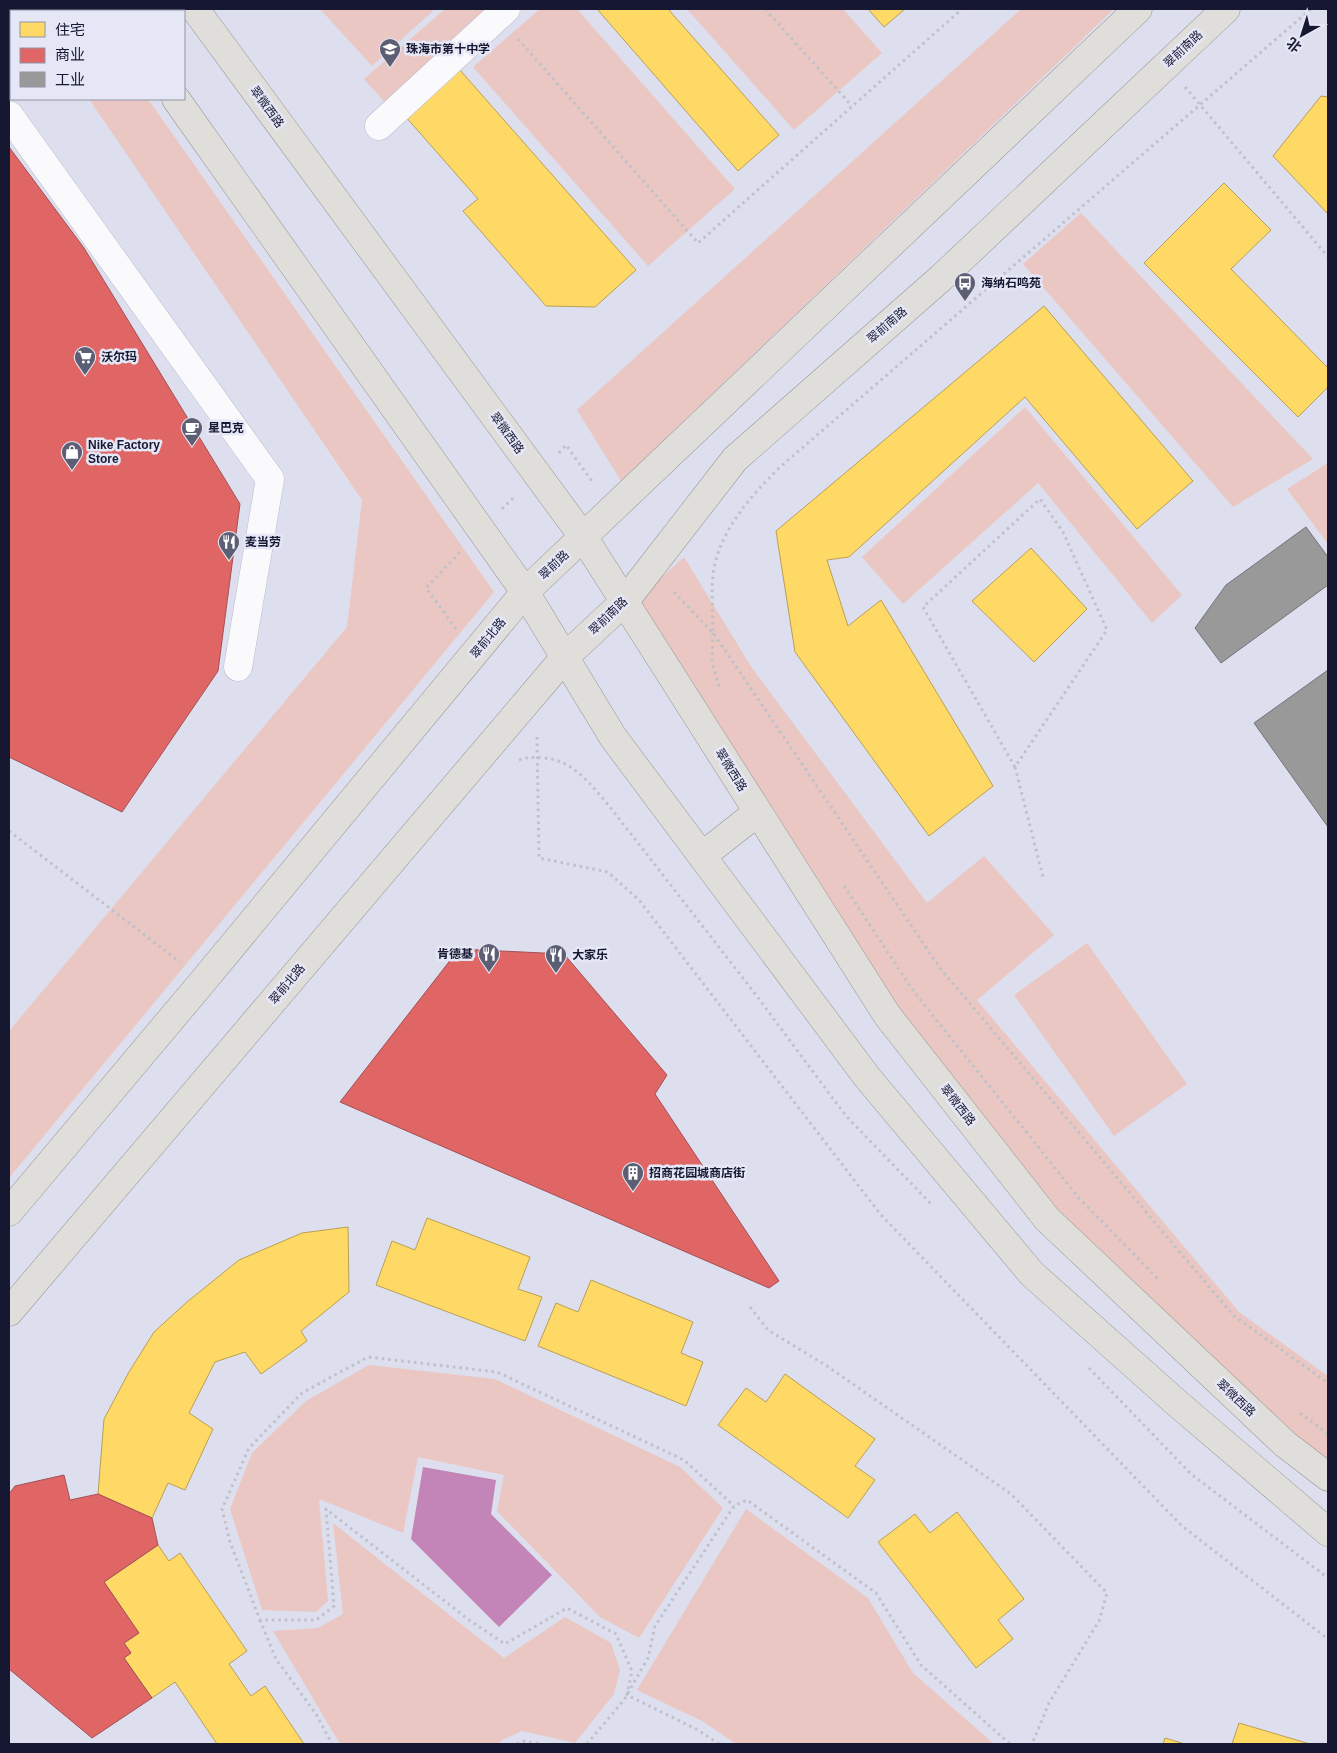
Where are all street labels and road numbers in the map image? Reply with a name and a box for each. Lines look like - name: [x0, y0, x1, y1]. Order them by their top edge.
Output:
- street label: 翠前南路: [1161, 28, 1205, 70]
- street label: 翠微西路: [247, 83, 287, 131]
- street label: 翠前南路: [864, 304, 910, 346]
- street label: 翠微西路: [487, 409, 527, 457]
- street label: 翠前路: [536, 548, 572, 582]
- street label: 翠前南路: [586, 594, 630, 638]
- street label: 翠前北路: [467, 615, 509, 661]
- street label: 翠微西路: [712, 746, 750, 794]
- street label: 翠前北路: [266, 961, 308, 1007]
- street label: 翠微西路: [938, 1082, 978, 1128]
- street label: 翠微西路: [1214, 1377, 1258, 1419]

